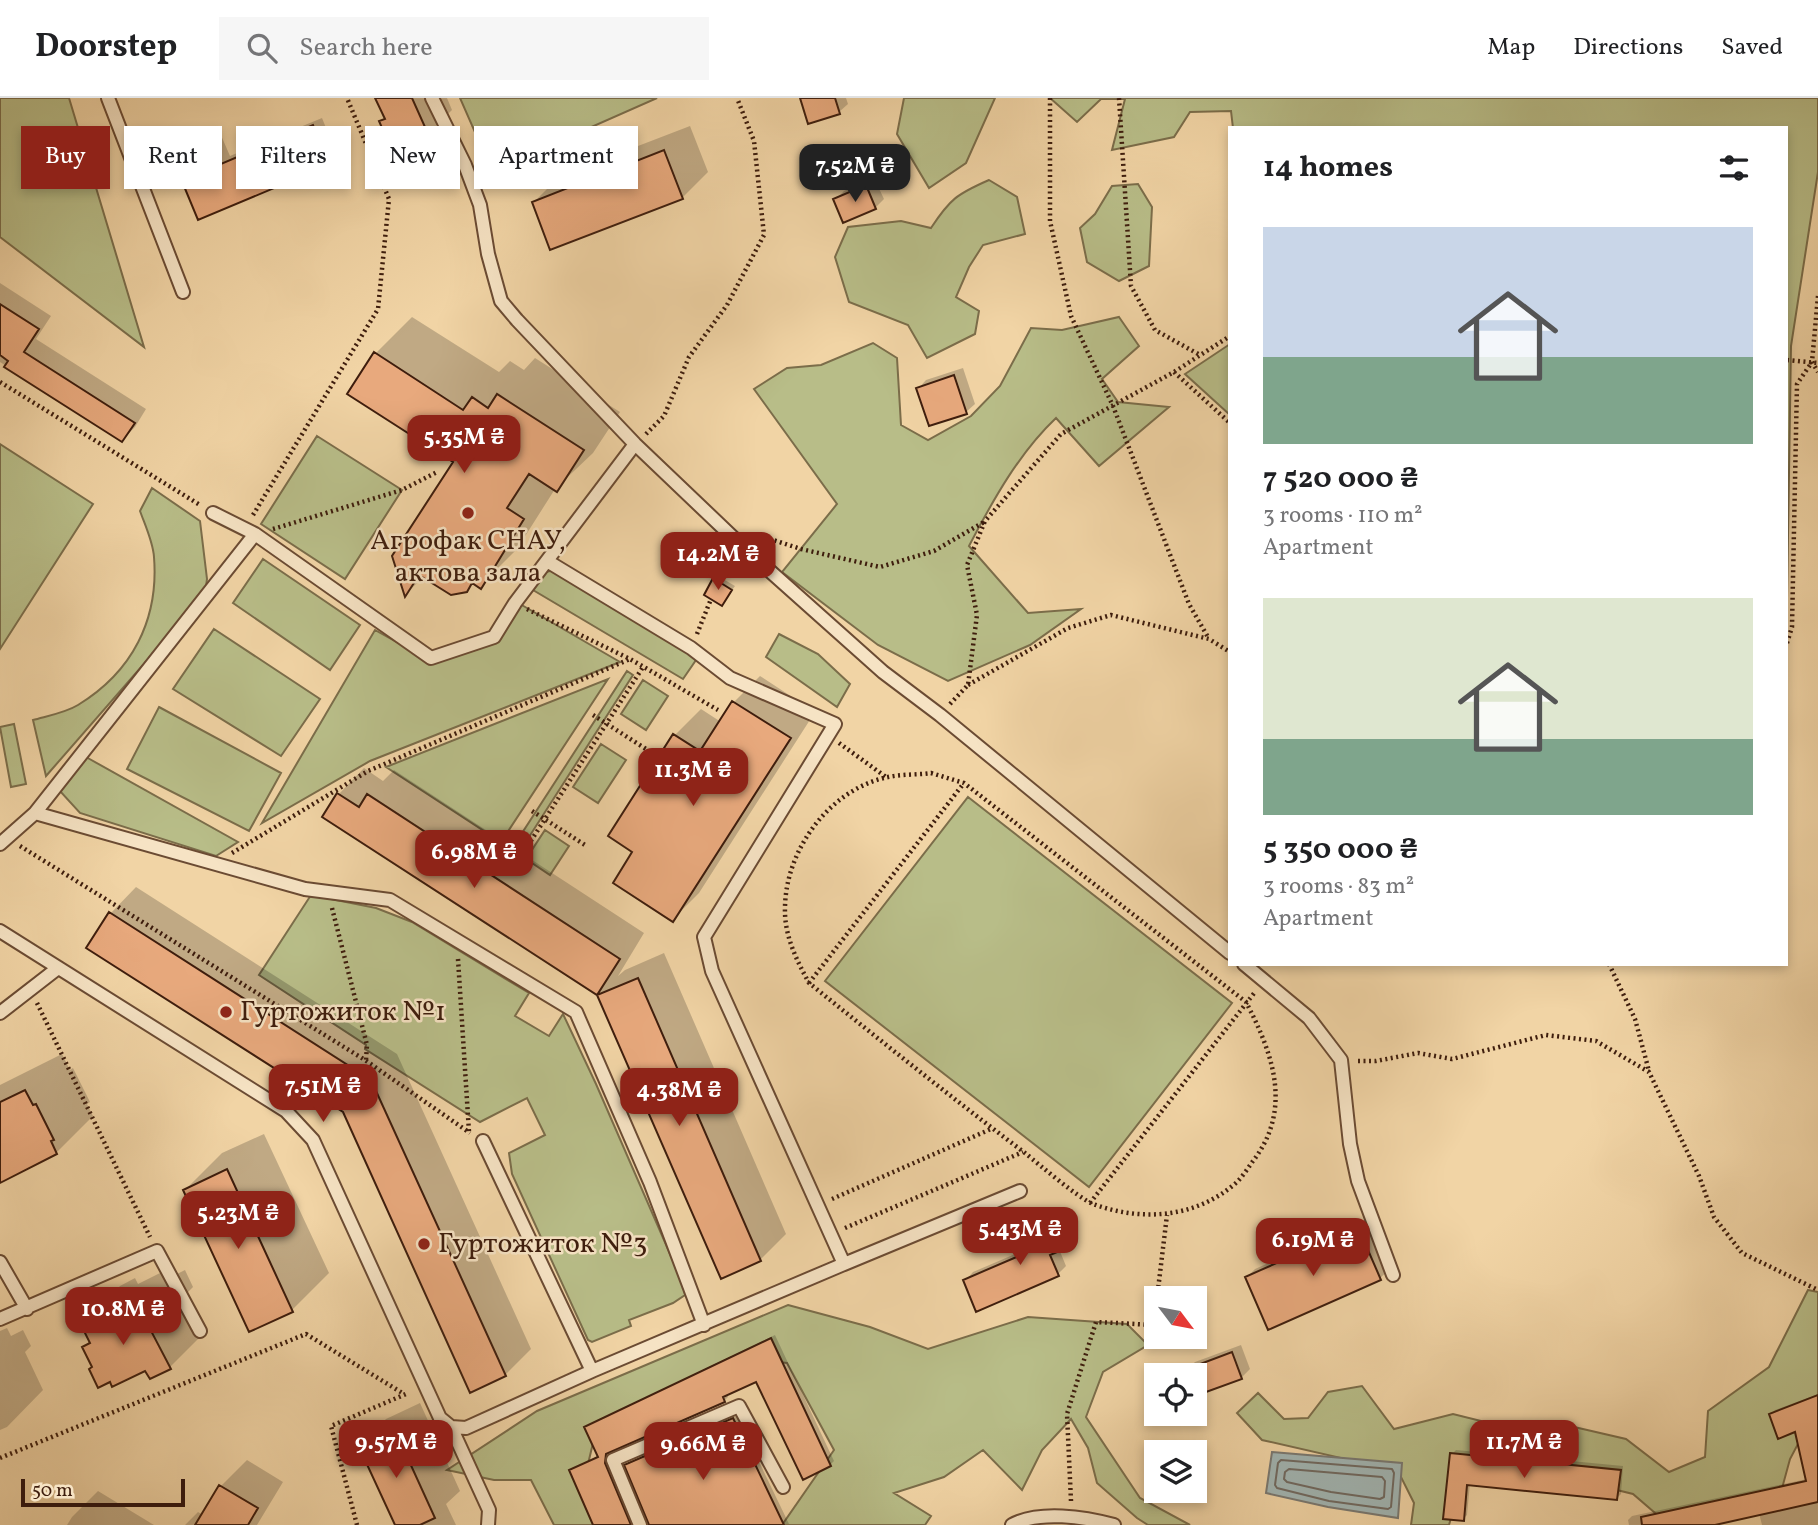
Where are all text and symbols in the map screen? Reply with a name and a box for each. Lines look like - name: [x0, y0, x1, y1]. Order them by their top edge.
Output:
- search box: [219, 17, 709, 80]
- text: Doorstep: [35, 25, 177, 71]
- icon: search: [243, 29, 281, 67]
- text: Search here: [299, 30, 433, 66]
- text: Map: [1487, 31, 1535, 65]
- text: Directions: [1573, 31, 1683, 65]
- text: Saved: [1721, 31, 1783, 65]
- chip: Buy: [21, 126, 110, 189]
- chip: Rent: [124, 126, 222, 189]
- chip: Filters: [236, 126, 351, 189]
- chip: New: [365, 126, 460, 189]
- chip: Apartment: [474, 126, 638, 189]
- pin: 7.52M ₴: [790, 144, 920, 204]
- text: 14 homes: [1263, 147, 1393, 189]
- icon: filters: [1715, 149, 1753, 187]
- text: 7.52M ₴: [815, 151, 895, 183]
- icon: home: [1445, 273, 1571, 399]
- pin: 5.35M ₴: [399, 416, 529, 475]
- text: 5.35M ₴: [423, 422, 505, 454]
- text: 7 520 000 ₴: [1263, 458, 1419, 500]
- text: 3 rooms · 110 m²: [1263, 500, 1423, 532]
- marker: Агрофак СНАУ, актова зала: [460, 505, 476, 521]
- place label: Агрофак СНАУ, актова зала: [370, 522, 566, 593]
- pin: 14.2M ₴: [653, 532, 783, 592]
- text: Apartment: [1263, 532, 1374, 564]
- text: 14.2M ₴: [677, 539, 759, 571]
- icon: home: [1445, 644, 1571, 770]
- pin: 11.3M ₴: [628, 748, 758, 808]
- text: 11.3M ₴: [654, 755, 732, 787]
- text: 5 350 000 ₴: [1263, 829, 1418, 871]
- pin: 6.98M ₴: [409, 830, 539, 890]
- text: 6.98M ₴: [431, 837, 517, 869]
- text: 3 rooms · 83 m²: [1263, 871, 1414, 903]
- text: Apartment: [1263, 903, 1374, 935]
- place label: Гуртожиток №1: [240, 993, 446, 1032]
- marker: Гуртожиток №1: [218, 1004, 234, 1020]
- pin: 7.51M ₴: [258, 1065, 388, 1124]
- pin: 4.38M ₴: [614, 1068, 744, 1128]
- text: 7.51M ₴: [285, 1071, 361, 1103]
- text: 4.38M ₴: [636, 1075, 722, 1107]
- pin: 5.23M ₴: [173, 1192, 303, 1251]
- text: 5.23M ₴: [197, 1198, 279, 1230]
- pin: 5.43M ₴: [955, 1208, 1085, 1267]
- text: 5.43M ₴: [978, 1214, 1062, 1246]
- pin: 6.19M ₴: [1248, 1218, 1378, 1278]
- place label: Гуртожиток №3: [438, 1225, 647, 1264]
- text: 6.19M ₴: [1272, 1225, 1354, 1257]
- marker: Гуртожиток №3: [416, 1236, 432, 1252]
- north arrow: [1144, 1286, 1208, 1349]
- map controls: [1144, 1286, 1207, 1503]
- pin: 10.8M ₴: [58, 1288, 188, 1347]
- text: 10.8M ₴: [81, 1294, 165, 1326]
- button: locate: [1144, 1363, 1207, 1426]
- pin: 9.57M ₴: [331, 1420, 461, 1480]
- pin: 11.7M ₴: [1459, 1420, 1589, 1480]
- pin: 9.66M ₴: [638, 1422, 768, 1482]
- text: 9.57M ₴: [355, 1427, 437, 1459]
- text: 11.7M ₴: [1486, 1427, 1562, 1459]
- text: 9.66M ₴: [660, 1429, 746, 1461]
- button: layers: [1144, 1440, 1207, 1503]
- scale bar: [21, 1476, 186, 1508]
- text: 50 m: [32, 1478, 73, 1504]

